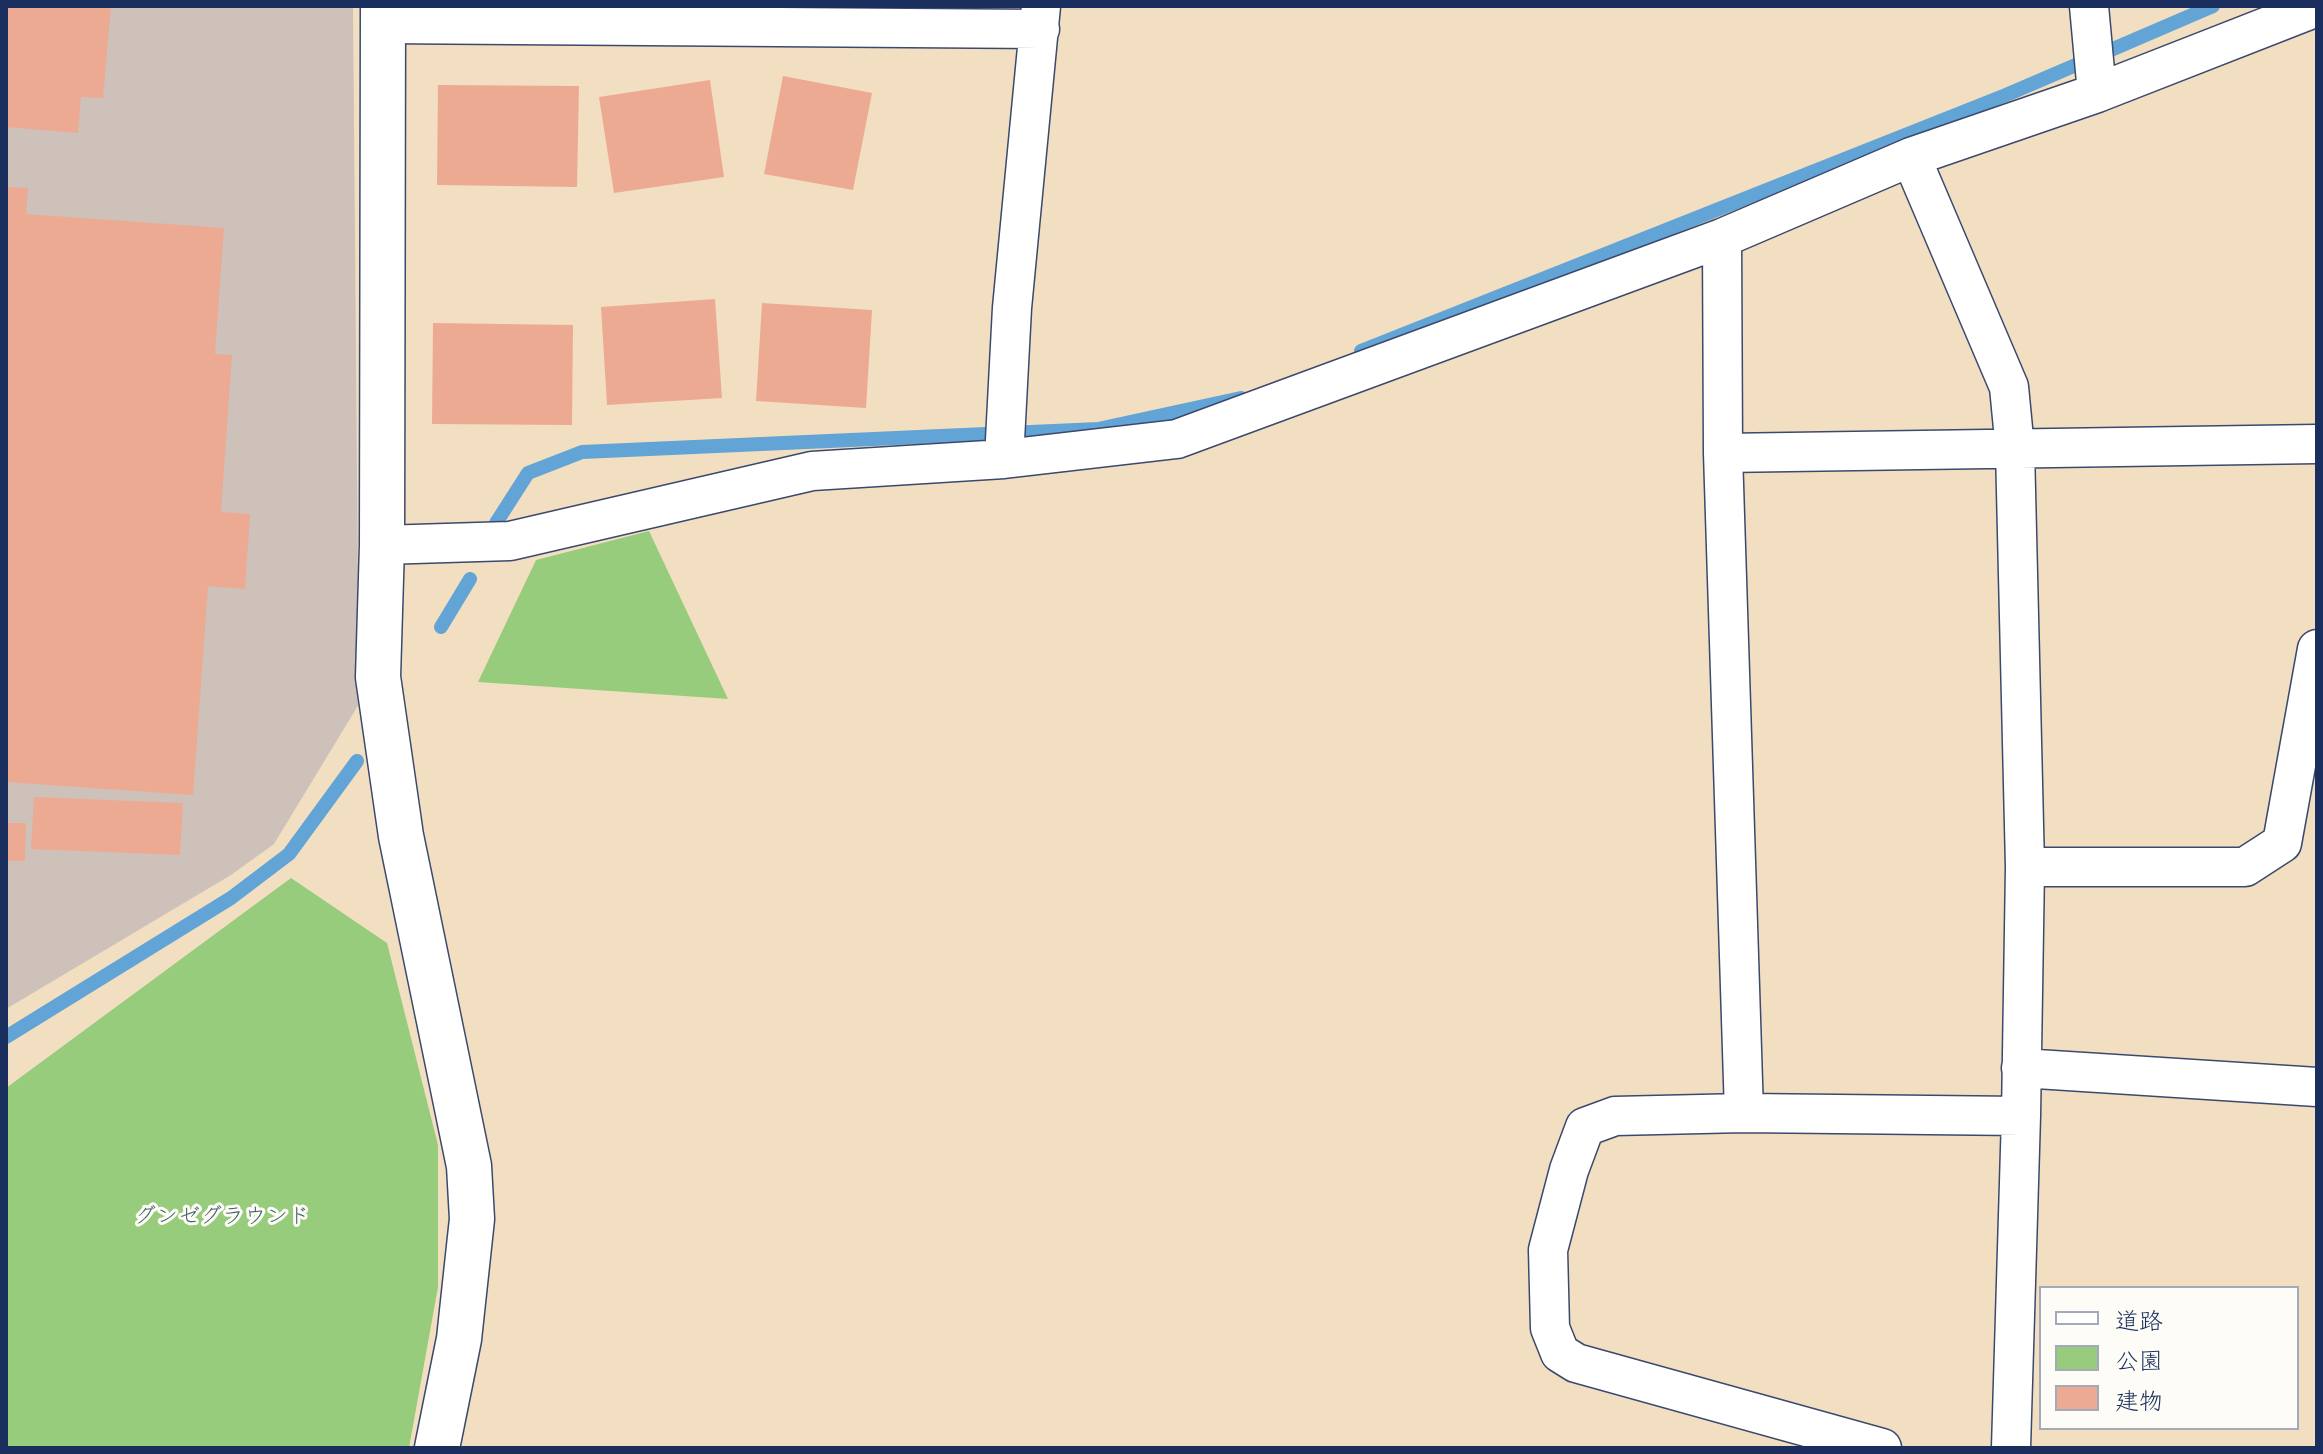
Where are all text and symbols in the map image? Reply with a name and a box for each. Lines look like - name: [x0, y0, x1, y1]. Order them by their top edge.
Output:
- park label: グンゼグラウンド: [134, 1203, 310, 1229]
- legend: [2039, 1286, 2299, 1430]
- text: 道路: [2115, 1304, 2163, 1335]
- text: 公園: [2115, 1344, 2163, 1375]
- text: 建物: [2115, 1384, 2163, 1415]

